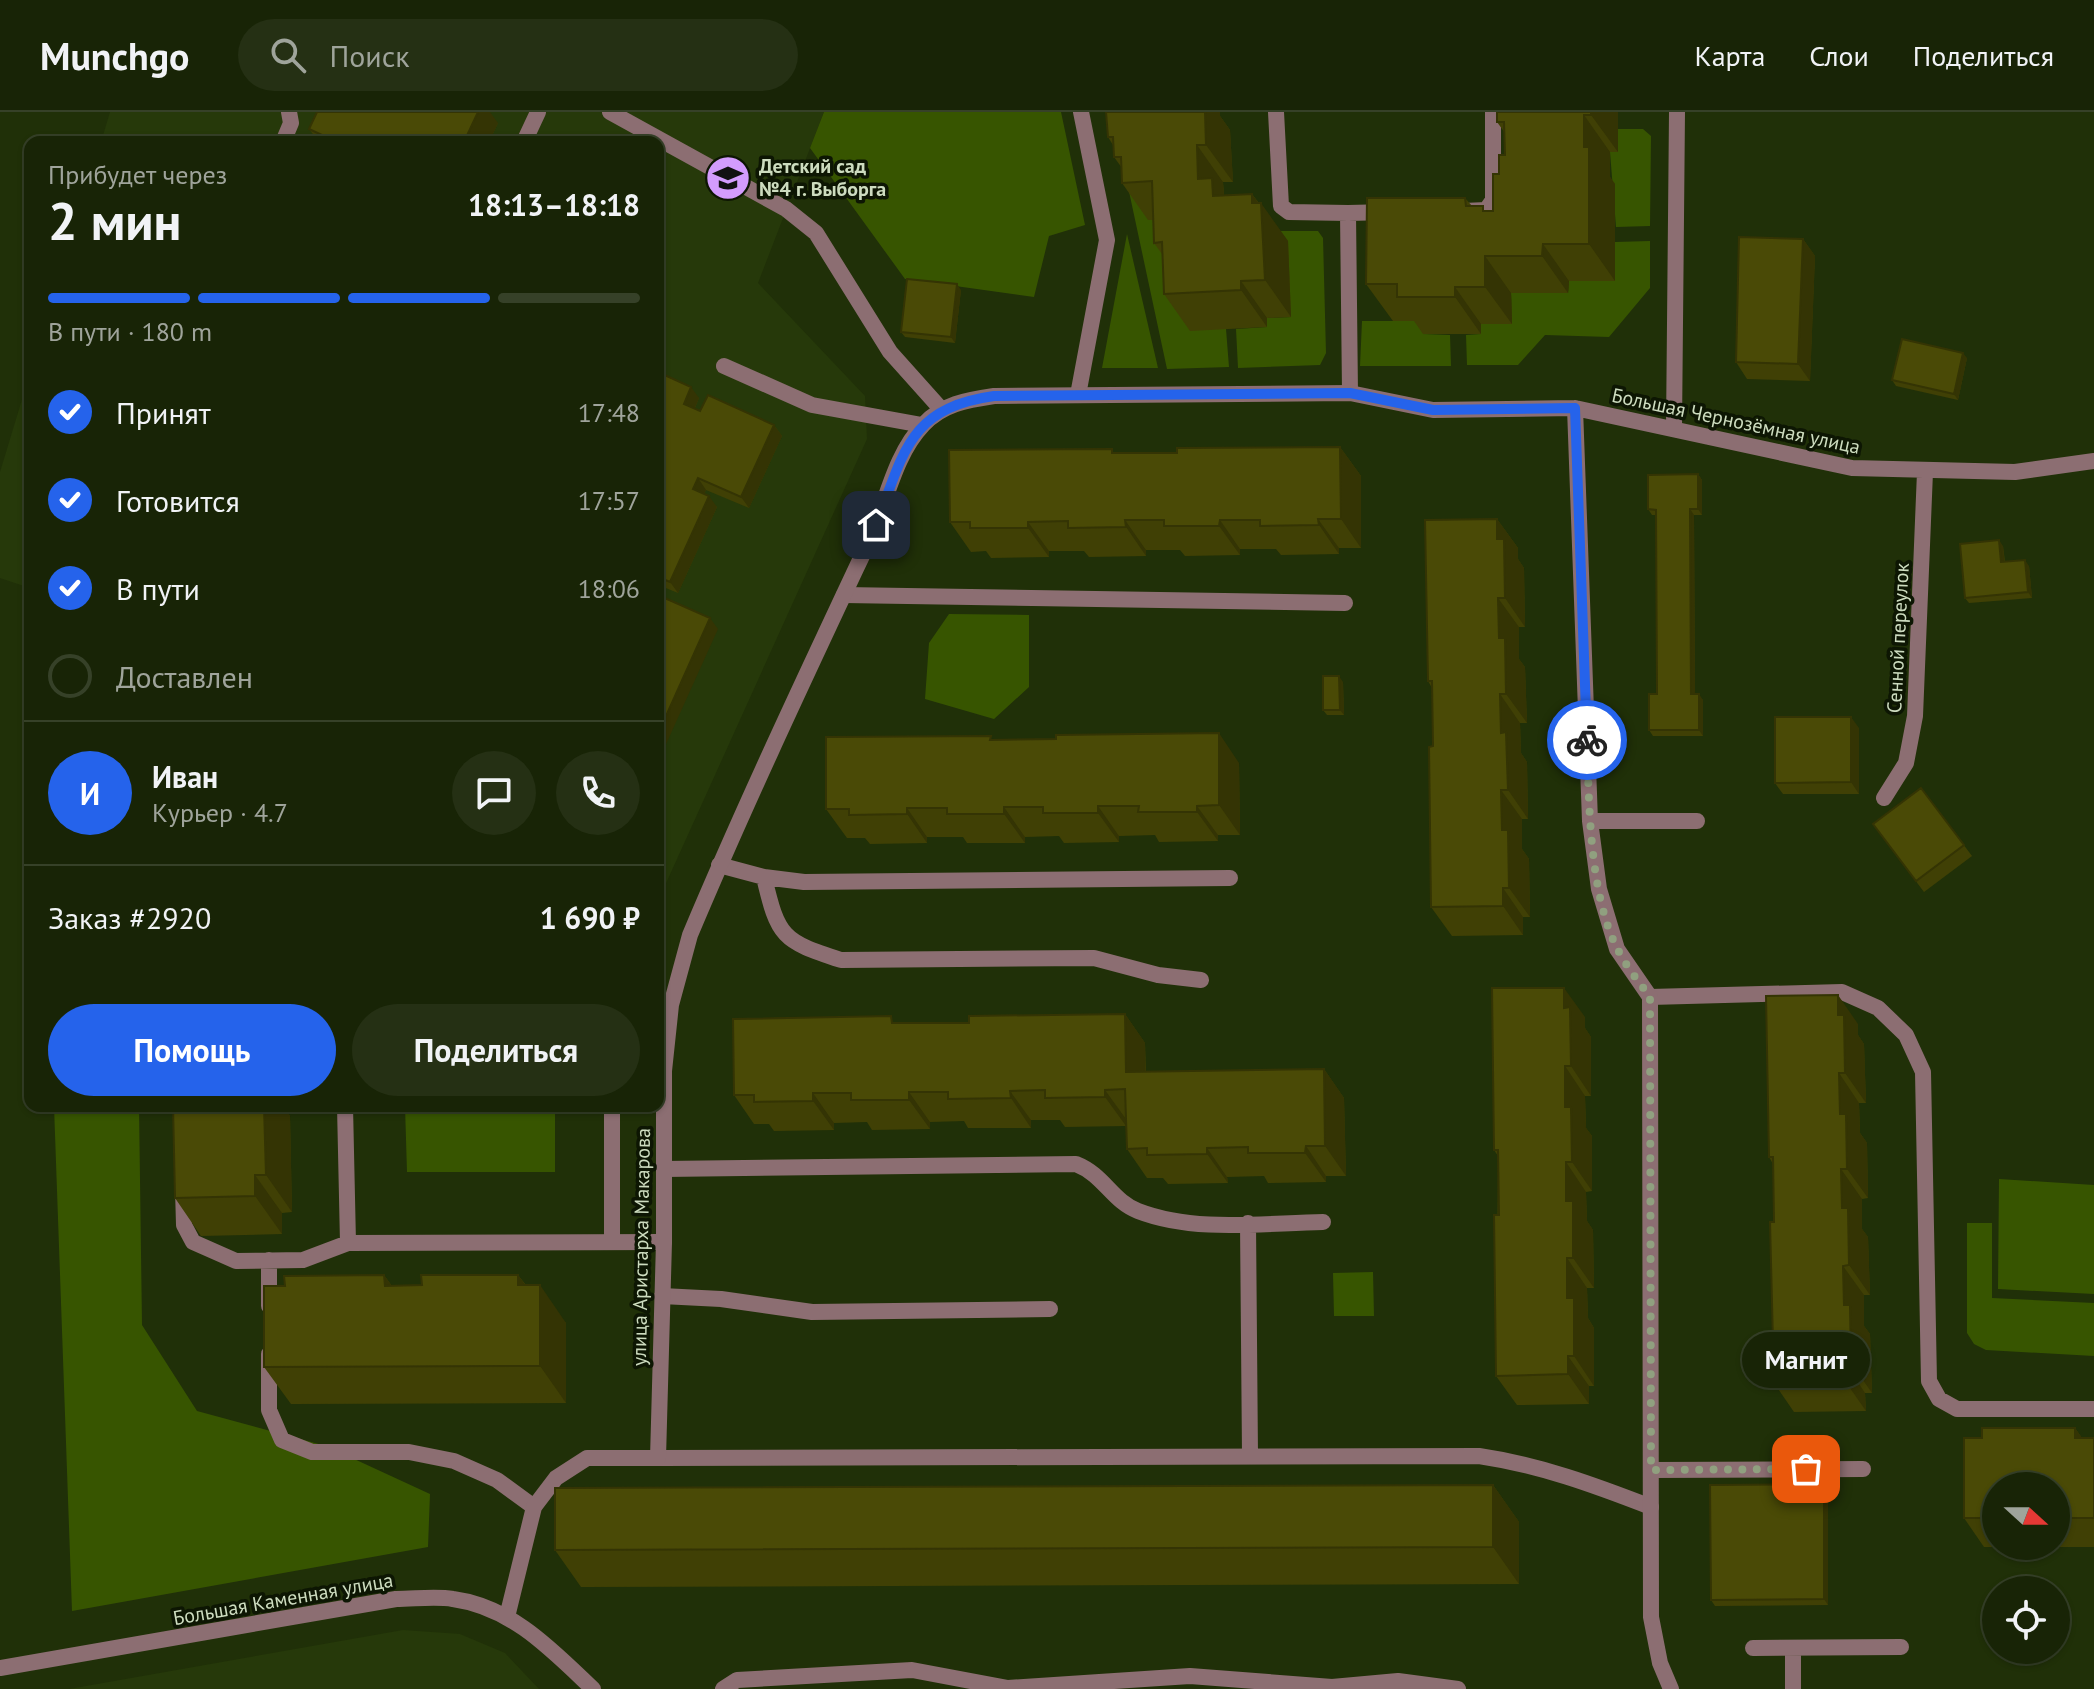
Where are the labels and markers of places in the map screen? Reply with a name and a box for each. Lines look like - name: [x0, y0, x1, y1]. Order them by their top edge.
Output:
- place label: Детский сад №4 г. Выборга: [759, 153, 886, 202]
- school or university icon: Детский сад №4 г. Выборга: [704, 154, 752, 202]
- pin: [842, 491, 910, 559]
- callout: Магнит: [1742, 1333, 1870, 1389]
- pin: [1772, 1435, 1840, 1503]

